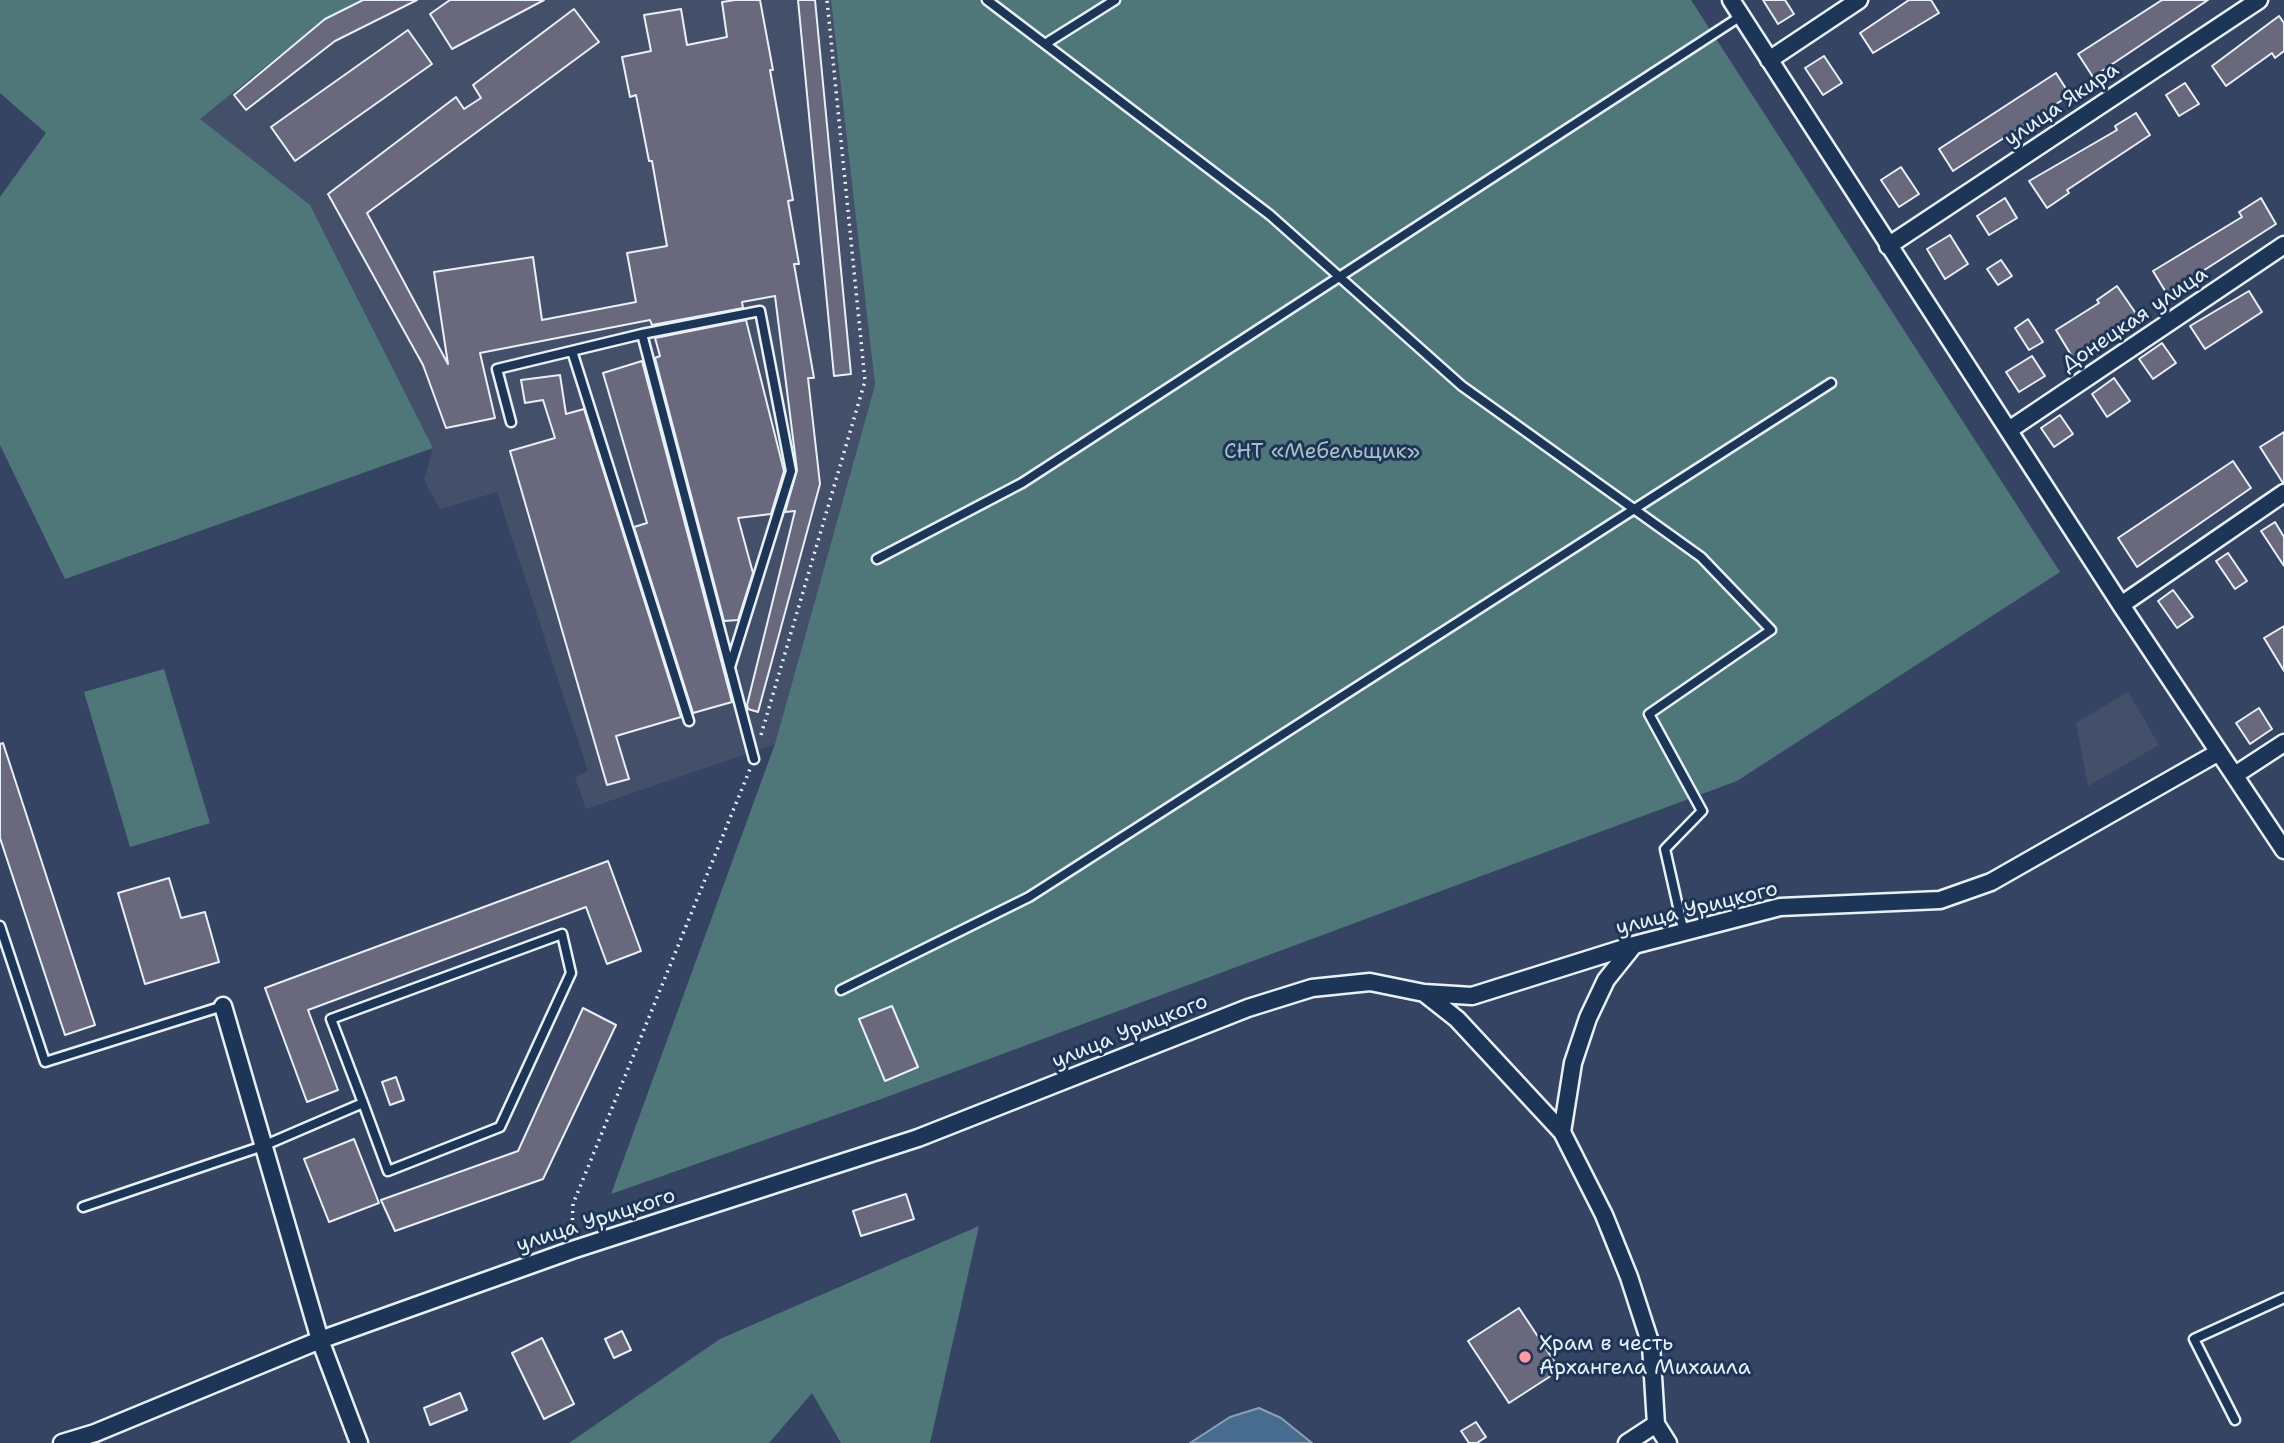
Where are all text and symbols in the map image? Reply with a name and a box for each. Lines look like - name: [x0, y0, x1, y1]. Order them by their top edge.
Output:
- street label: улица Якира: [2000, 57, 2124, 153]
- street label: Донецкая улица: [2057, 262, 2213, 378]
- park label: СНТ «Мебельщик»: [1224, 440, 1420, 466]
- street label: улица Урицкого: [1613, 877, 1781, 941]
- street label: улица Урицкого: [1048, 989, 1212, 1075]
- street label: улица Урицкого: [513, 1183, 679, 1259]
- place label: Храм в честь Архангела Михаила: [1539, 1332, 1751, 1382]
- marker: Храм в честь Архангела Михаила: [1517, 1349, 1533, 1365]

